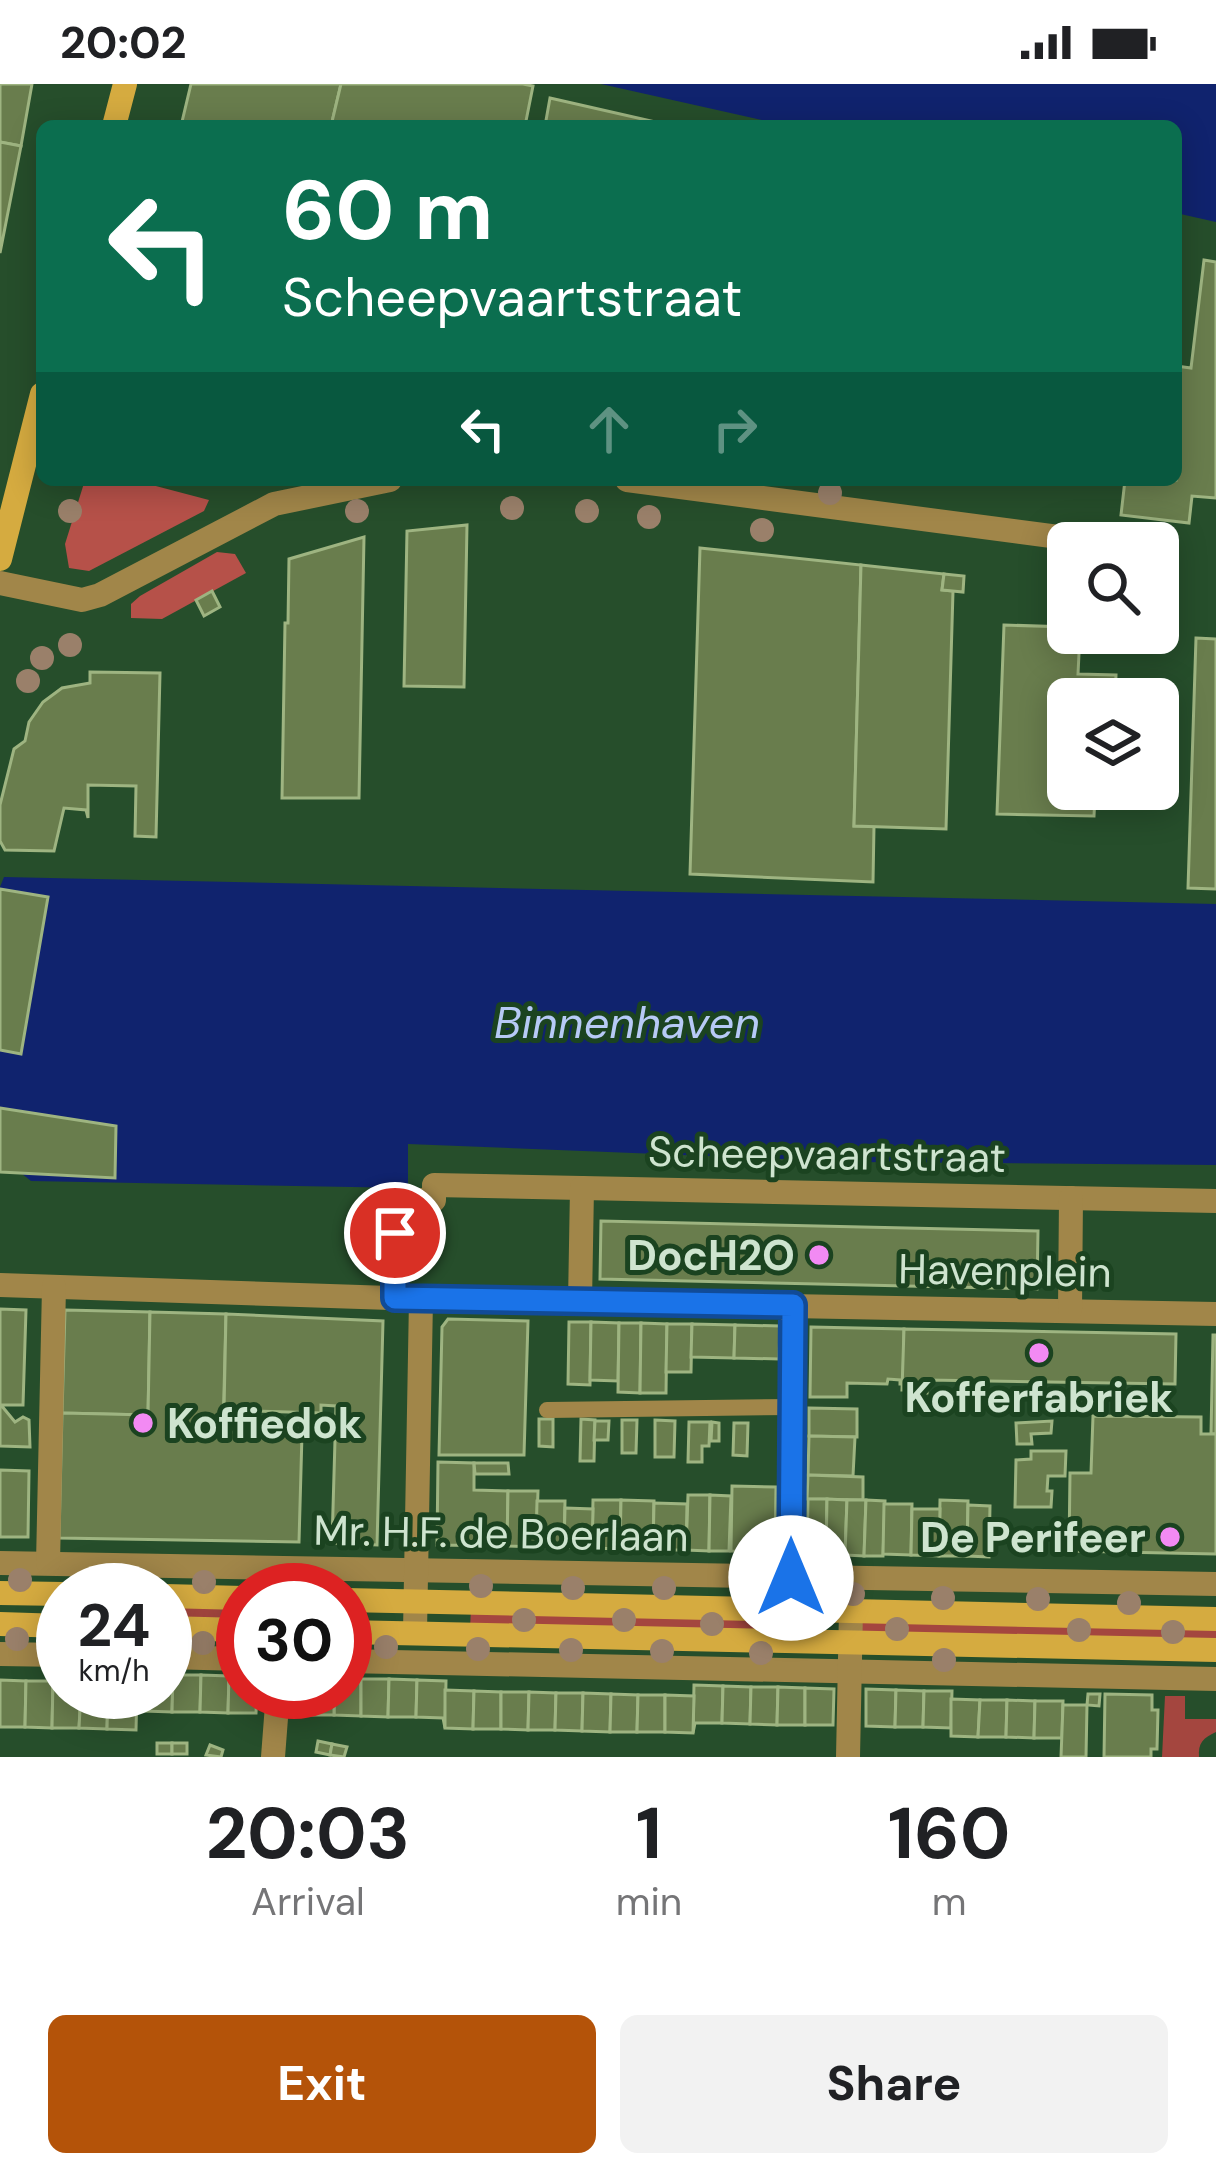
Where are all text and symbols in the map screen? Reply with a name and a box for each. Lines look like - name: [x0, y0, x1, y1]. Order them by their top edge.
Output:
- text: 20:02: [60, 13, 186, 72]
- text: 60 m: [282, 156, 493, 265]
- icon: left: [84, 168, 240, 324]
- text: Scheepvaartstraat: [282, 262, 742, 333]
- icon: left: [450, 396, 516, 462]
- icon: ahead: [576, 396, 642, 462]
- icon: right: [702, 396, 768, 462]
- map controls: [1047, 522, 1179, 810]
- button: search: [1047, 522, 1179, 654]
- button: layers: [1047, 678, 1179, 810]
- water label: Binnenhaven: [494, 993, 760, 1052]
- street label: Scheepvaartstraat: [648, 1124, 1006, 1185]
- pin: [344, 1182, 446, 1284]
- icon: arrive: [362, 1200, 428, 1266]
- place label: DocH2O: [627, 1228, 795, 1283]
- street label: Havenplein: [898, 1241, 1112, 1300]
- marker: DocH2O: [806, 1242, 832, 1268]
- marker: Kofferfabriek: [1026, 1340, 1052, 1366]
- place label: Kofferfabriek: [904, 1370, 1174, 1425]
- place label: Koffiedok: [167, 1396, 362, 1451]
- marker: Koffiedok: [130, 1410, 156, 1436]
- street label: Mr. H.F. de Boerlaan: [313, 1503, 689, 1564]
- place label: De Perifeer: [920, 1510, 1146, 1565]
- position arrow: [728, 1515, 854, 1641]
- marker: De Perifeer: [1157, 1524, 1183, 1550]
- speed limit sign: 30: [216, 1563, 372, 1719]
- text: 24: [77, 1586, 151, 1665]
- text: km/h: [79, 1651, 149, 1690]
- text: 20:03: [206, 1787, 410, 1880]
- text: 1: [636, 1787, 662, 1880]
- text: 160: [888, 1787, 1010, 1880]
- text: Arrival: [251, 1876, 365, 1927]
- text: min: [616, 1876, 682, 1927]
- text: m: [932, 1876, 966, 1927]
- button: Exit: [48, 2015, 596, 2153]
- button: Share: [620, 2015, 1168, 2153]

